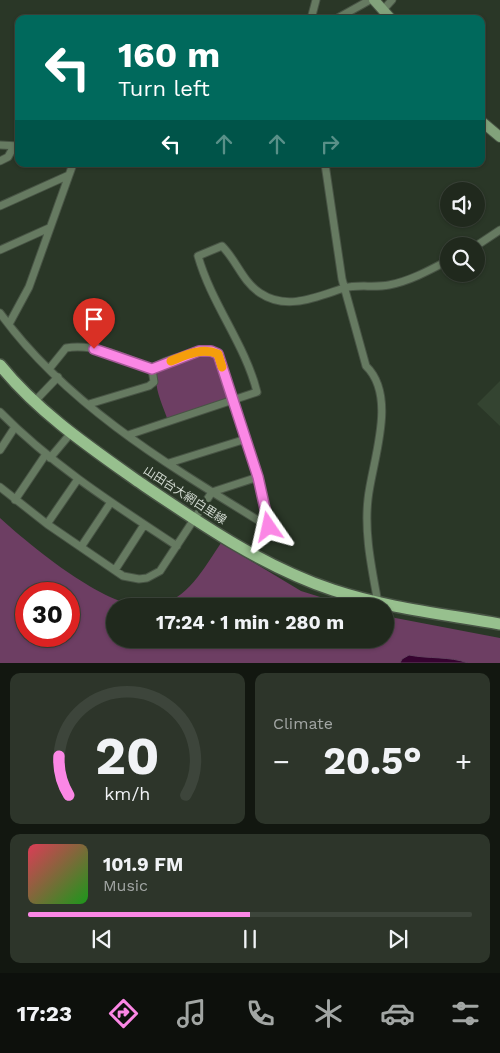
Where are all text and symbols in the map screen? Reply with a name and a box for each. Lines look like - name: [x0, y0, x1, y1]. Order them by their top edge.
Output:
- text: 160 m: [118, 34, 220, 76]
- icon: left: [35, 35, 100, 100]
- text: Turn left: [118, 76, 210, 101]
- icon: left: [157, 130, 185, 158]
- icon: ahead: [210, 130, 238, 158]
- icon: ahead: [263, 130, 291, 158]
- icon: right: [316, 130, 344, 158]
- map controls: [440, 182, 485, 282]
- button: sound: [440, 182, 485, 227]
- button: search: [440, 237, 485, 282]
- pin: [73, 298, 115, 349]
- icon: arrive: [80, 305, 108, 333]
- street label: 山田台大網白里線: [141, 463, 229, 527]
- position arrow: [242, 500, 294, 552]
- speed limit sign: 30: [15, 582, 80, 647]
- text: 17:24 · 1 min · 280 m: [156, 611, 344, 634]
- text: Climate: [273, 714, 333, 733]
- text: 20: [95, 726, 160, 787]
- text: 20.5°: [323, 739, 422, 783]
- text: −: [273, 745, 290, 778]
- text: +: [455, 745, 472, 778]
- text: km/h: [104, 783, 151, 804]
- text: 101.9 FM: [103, 853, 183, 876]
- text: Music: [103, 876, 148, 895]
- icon: previous: [88, 925, 116, 953]
- icon: pause: [236, 925, 264, 953]
- icon: next: [384, 925, 412, 953]
- icon: directions: [106, 996, 141, 1031]
- icon: music: [174, 996, 209, 1031]
- icon: phone: [243, 996, 278, 1031]
- icon: climate: [311, 996, 346, 1031]
- icon: car: [380, 996, 415, 1031]
- icon: filters: [448, 996, 483, 1031]
- text: 17:23: [17, 1001, 72, 1026]

